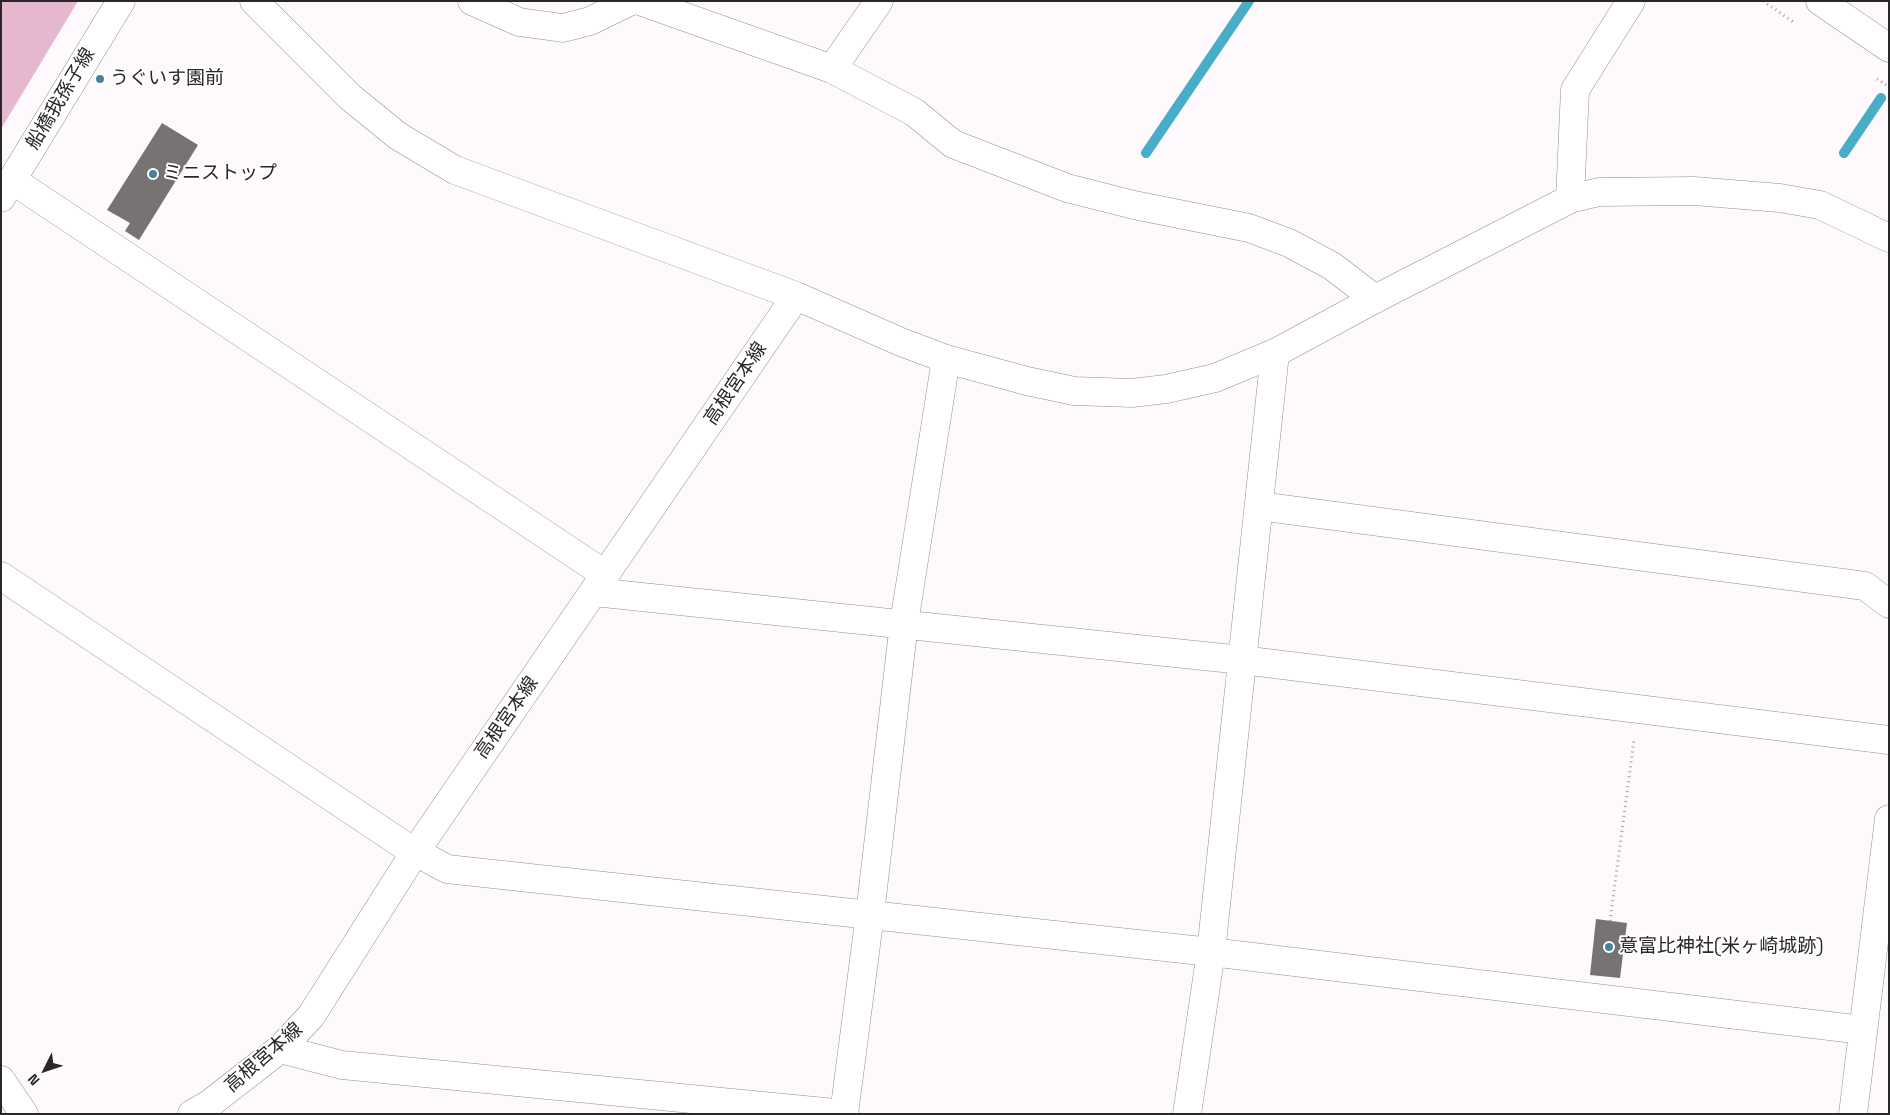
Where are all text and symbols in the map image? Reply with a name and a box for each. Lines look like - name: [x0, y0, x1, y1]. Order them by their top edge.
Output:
- street label: 船橋我孫子線: [22, 44, 100, 154]
- place label: うぐいす園前: [110, 68, 224, 90]
- marker: うぐいす園前: [94, 73, 106, 85]
- place label: ミニストップ: [163, 163, 277, 185]
- marker: ミニストップ: [147, 168, 159, 180]
- street label: 高根宮本線: [700, 338, 772, 430]
- street label: 高根宮本線: [470, 673, 544, 763]
- place label: 意富比神社(米ヶ崎城跡): [1619, 936, 1823, 958]
- marker: 意富比神社(米ヶ崎城跡): [1603, 941, 1615, 953]
- street label: 高根宮本線: [221, 1018, 307, 1098]
- north arrow: [20, 1045, 70, 1095]
- text: N: [24, 1070, 44, 1089]

